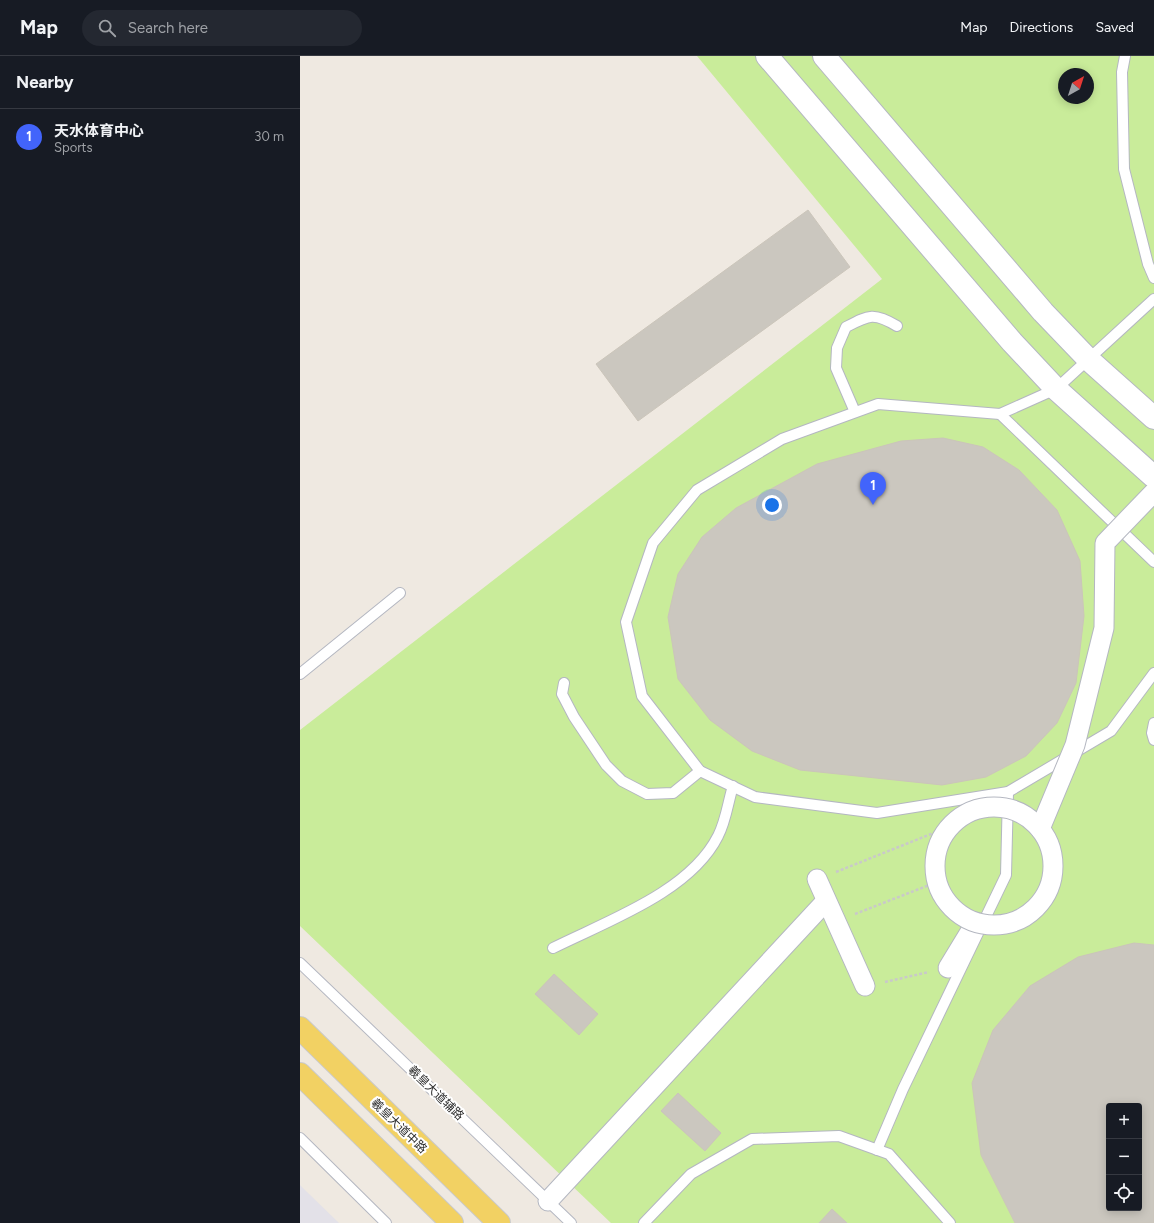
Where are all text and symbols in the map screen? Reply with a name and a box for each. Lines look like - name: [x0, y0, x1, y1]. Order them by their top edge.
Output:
- search box: [82, 10, 362, 46]
- text: Map: [20, 16, 58, 39]
- icon: search: [96, 17, 118, 39]
- text: Search here: [128, 19, 208, 37]
- text: Map: [960, 19, 988, 36]
- text: Directions: [1010, 19, 1073, 36]
- text: Saved: [1095, 19, 1134, 36]
- north arrow: [1058, 68, 1094, 104]
- text: Nearby: [16, 72, 74, 92]
- text: 天水体育中心: [54, 122, 144, 140]
- text: 1: [26, 129, 32, 144]
- text: 30 m: [254, 129, 284, 144]
- text: Sports: [54, 140, 93, 155]
- pin: 1: [860, 472, 886, 505]
- your location: [762, 495, 782, 515]
- street label: 羲皇大道辅路: [405, 1063, 467, 1123]
- street label: 羲皇大道中路: [368, 1096, 430, 1156]
- map controls: [1106, 1103, 1142, 1211]
- button: +: [1106, 1103, 1142, 1139]
- button: −: [1106, 1139, 1142, 1175]
- button: locate: [1106, 1175, 1142, 1211]

